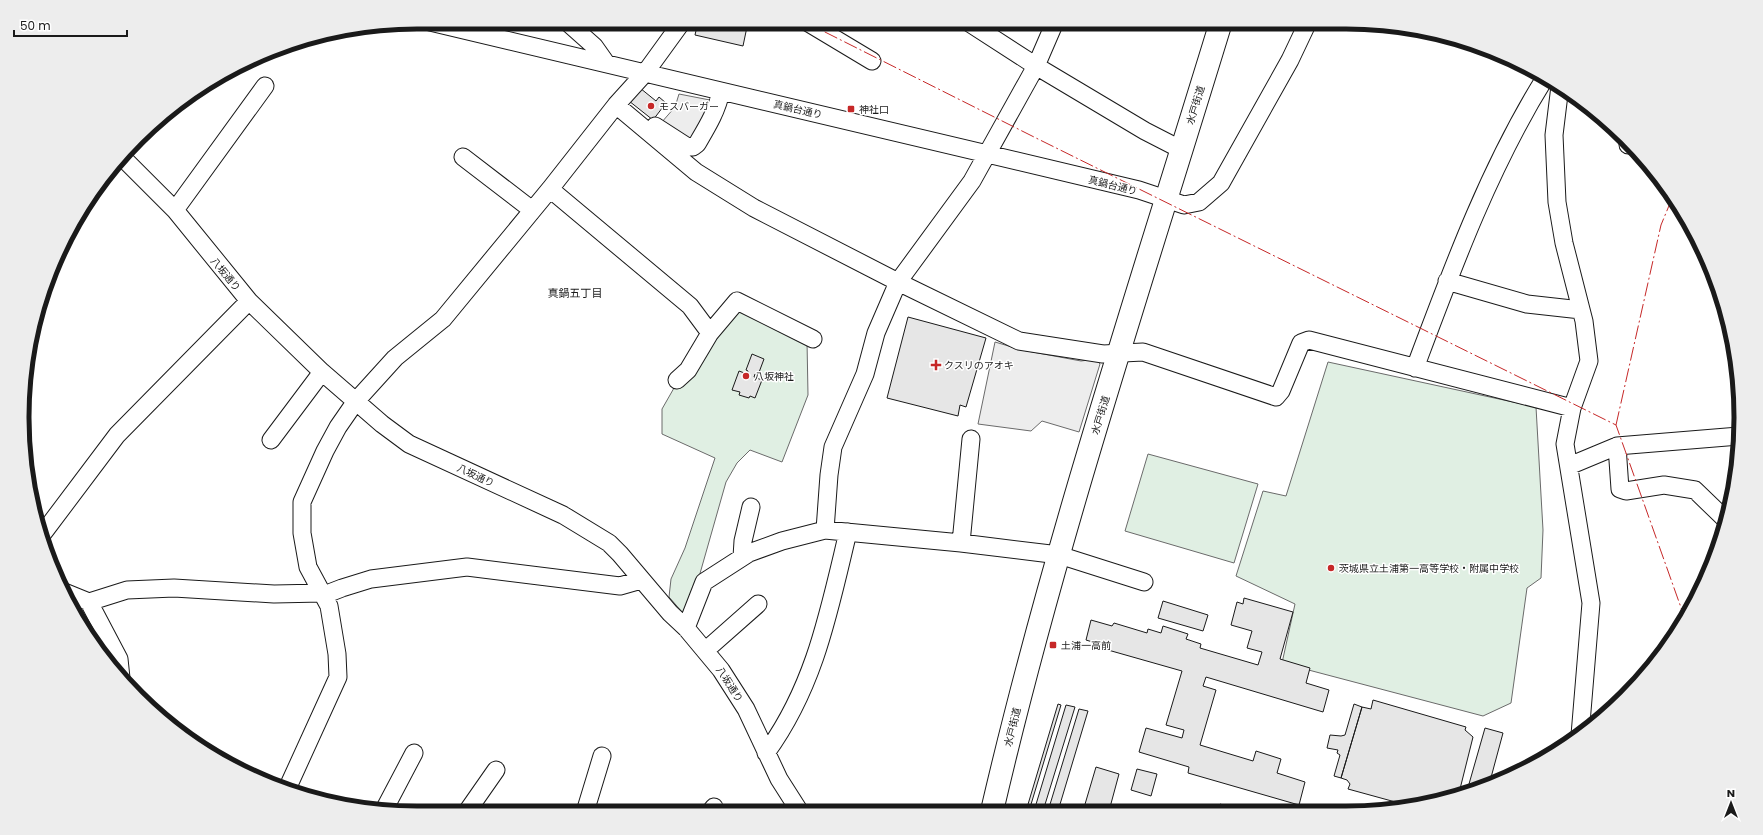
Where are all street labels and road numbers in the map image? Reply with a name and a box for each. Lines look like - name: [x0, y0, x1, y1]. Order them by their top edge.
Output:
- street label: 水戸街道: [1182, 84, 1208, 126]
- street label: 真鍋台通り: [772, 97, 824, 122]
- street label: 真鍋台通り: [1087, 172, 1139, 199]
- street label: 八坂通り: [207, 254, 244, 294]
- street label: 水戸街道: [1087, 394, 1113, 436]
- street label: 八坂通り: [454, 460, 497, 491]
- street label: 八坂通り: [712, 663, 747, 705]
- street label: 水戸街道: [1000, 706, 1025, 748]

